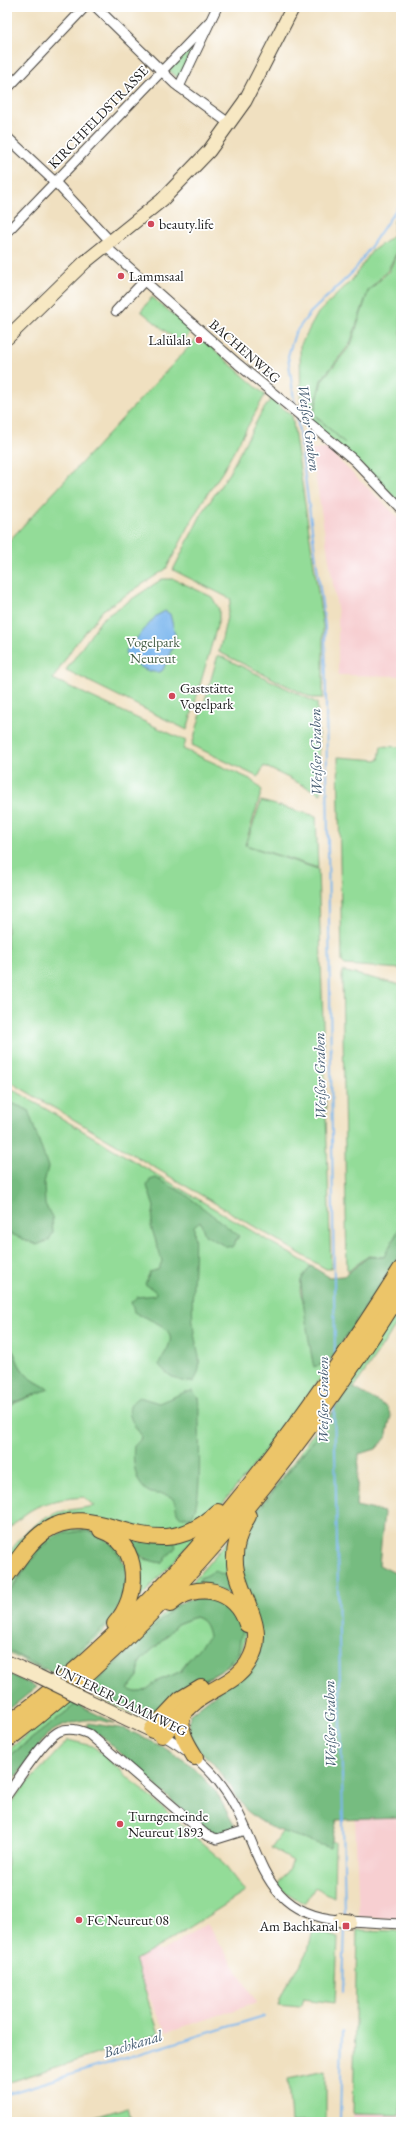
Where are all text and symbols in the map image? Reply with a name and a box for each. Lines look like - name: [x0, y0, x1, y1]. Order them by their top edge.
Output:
- street label: KIRCHFELDSTRASSE: [44, 62, 152, 172]
- place label: beauty.life: [159, 215, 214, 233]
- marker: beauty.life: [146, 219, 156, 229]
- place label: Lammsaal: [129, 267, 184, 285]
- marker: Lammsaal: [116, 271, 126, 281]
- street label: BACHENWEG: [206, 315, 284, 387]
- place label: Lalülala: [149, 331, 191, 349]
- marker: Lalülala: [194, 335, 204, 345]
- water label: Weißer Graben: [294, 383, 325, 473]
- park label: Vogelpark Neureut: [126, 633, 180, 667]
- place label: Gaststätte Vogelpark: [180, 679, 234, 713]
- marker: Gaststätte Vogelpark: [167, 691, 177, 701]
- water label: Weißer Graben: [305, 708, 326, 796]
- water label: Weißer Graben: [309, 1032, 330, 1120]
- water label: Weißer Graben: [313, 1356, 332, 1444]
- street label: UNTERER DAMMWEG: [52, 1660, 190, 1740]
- water label: Weißer Graben: [319, 1680, 340, 1768]
- place label: Turngemeinde Neureut 1893: [128, 1807, 209, 1841]
- marker: Turngemeinde Neureut 1893: [115, 1819, 125, 1829]
- place label: FC Neureut 08: [87, 1911, 169, 1929]
- marker: FC Neureut 08: [74, 1915, 84, 1925]
- place label: Am Bachkanal: [258, 1917, 339, 1935]
- marker: Am Bachkanal: [341, 1921, 351, 1931]
- water label: Bachkanal: [100, 2025, 165, 2062]

